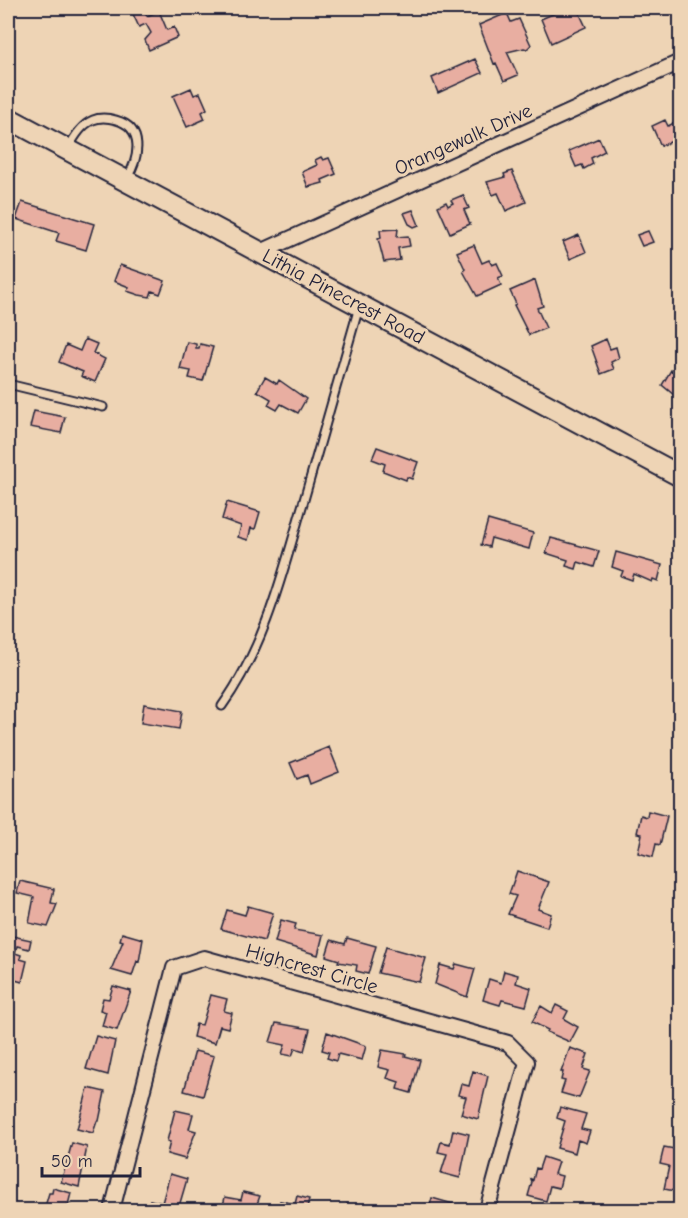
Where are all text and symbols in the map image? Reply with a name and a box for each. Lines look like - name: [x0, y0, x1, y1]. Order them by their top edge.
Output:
- street label: Orangewalk Drive: [391, 99, 536, 180]
- street label: Lithia Pinecrest Road: [259, 244, 429, 349]
- street label: Highcrest Circle: [243, 939, 381, 998]
- scale bar: [42, 1140, 140, 1178]
- text: 50 m: [51, 1151, 93, 1172]

